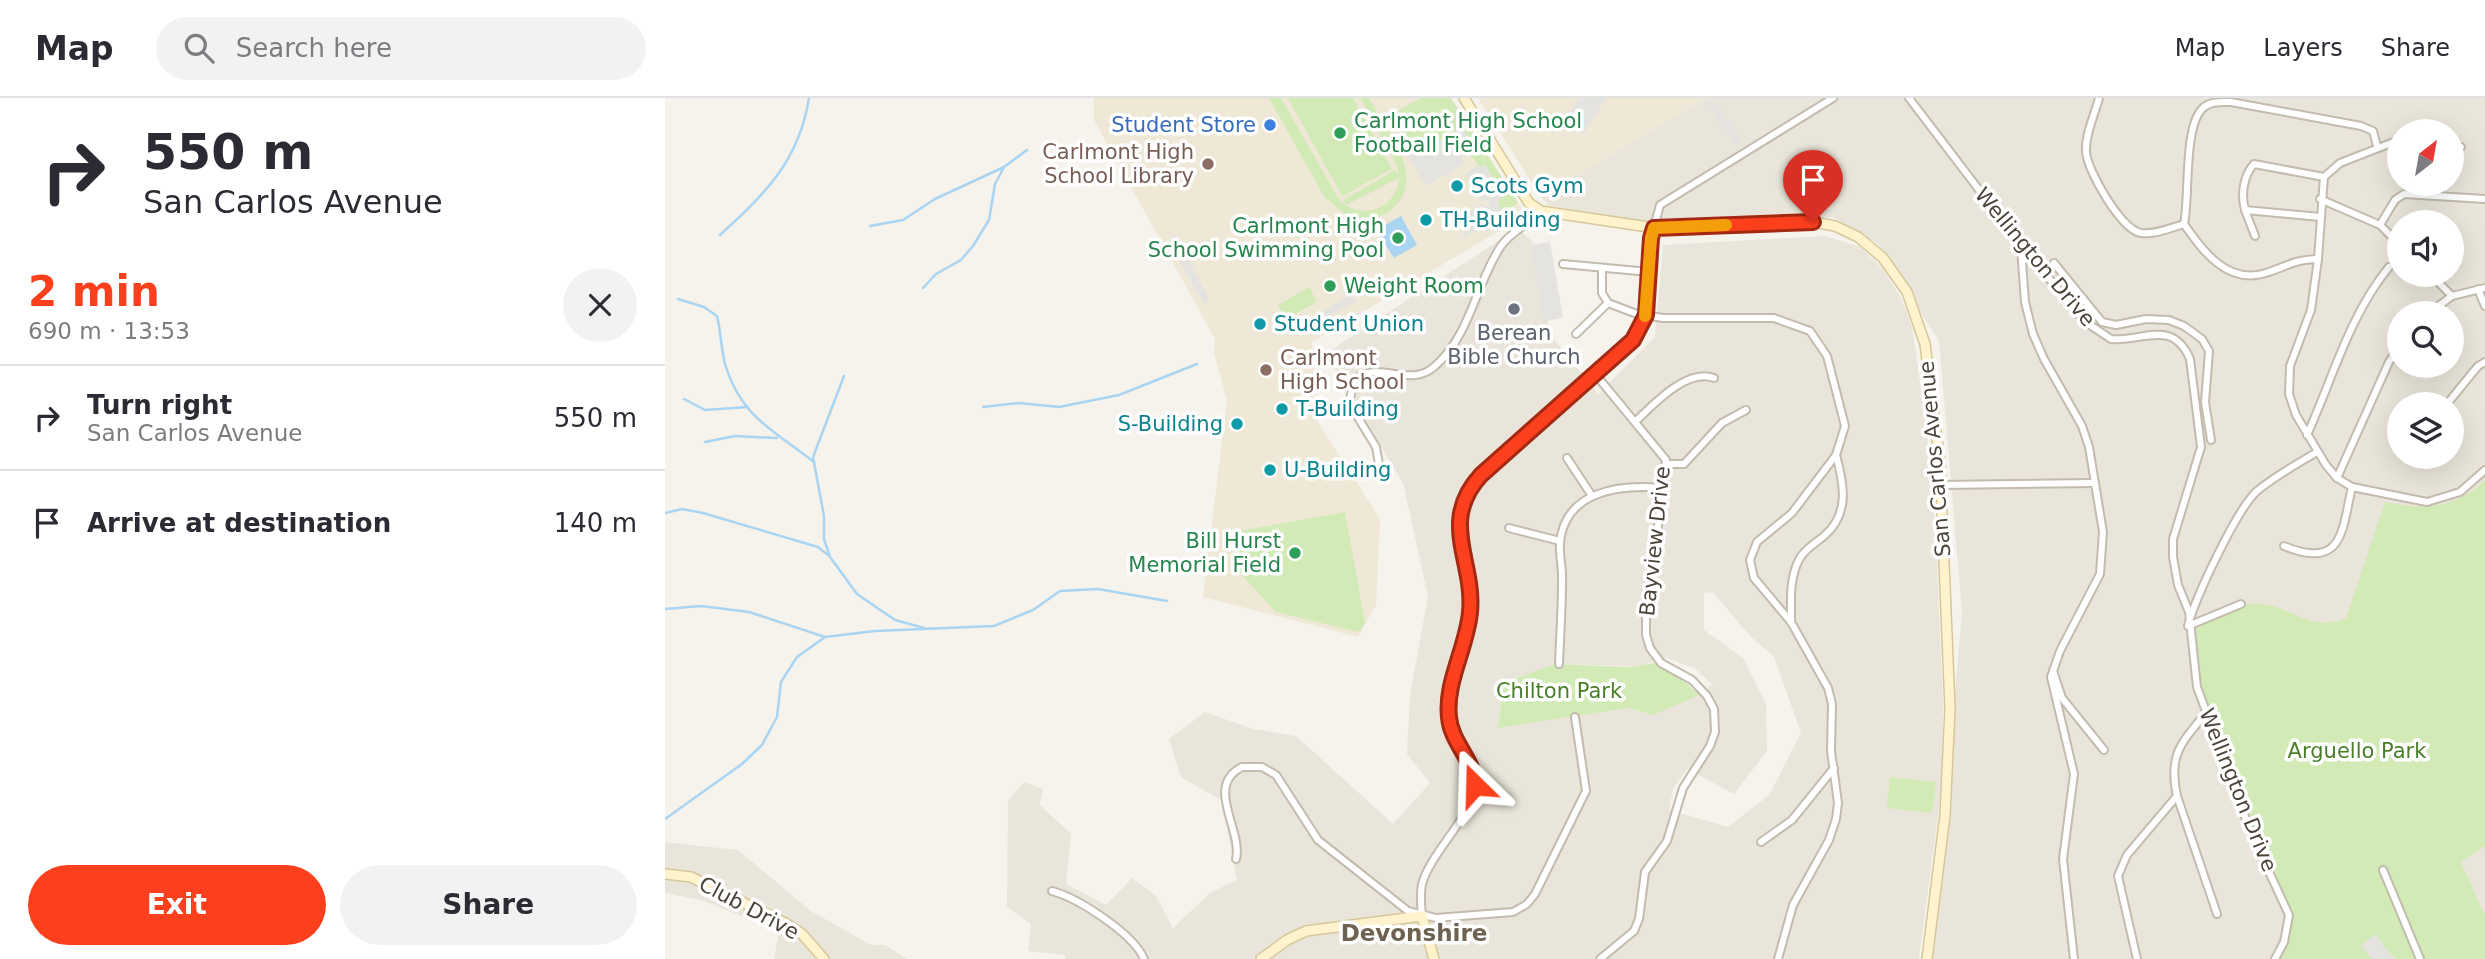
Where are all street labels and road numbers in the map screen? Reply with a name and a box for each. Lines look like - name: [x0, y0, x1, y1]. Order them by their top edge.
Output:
- street label: Wellington Drive: [1970, 183, 2100, 331]
- street label: San Carlos Avenue: [1914, 360, 1956, 558]
- street label: Bayview Drive: [1635, 465, 1675, 617]
- street label: Wellington Drive: [2194, 705, 2282, 875]
- street label: Club Drive: [695, 872, 803, 944]

